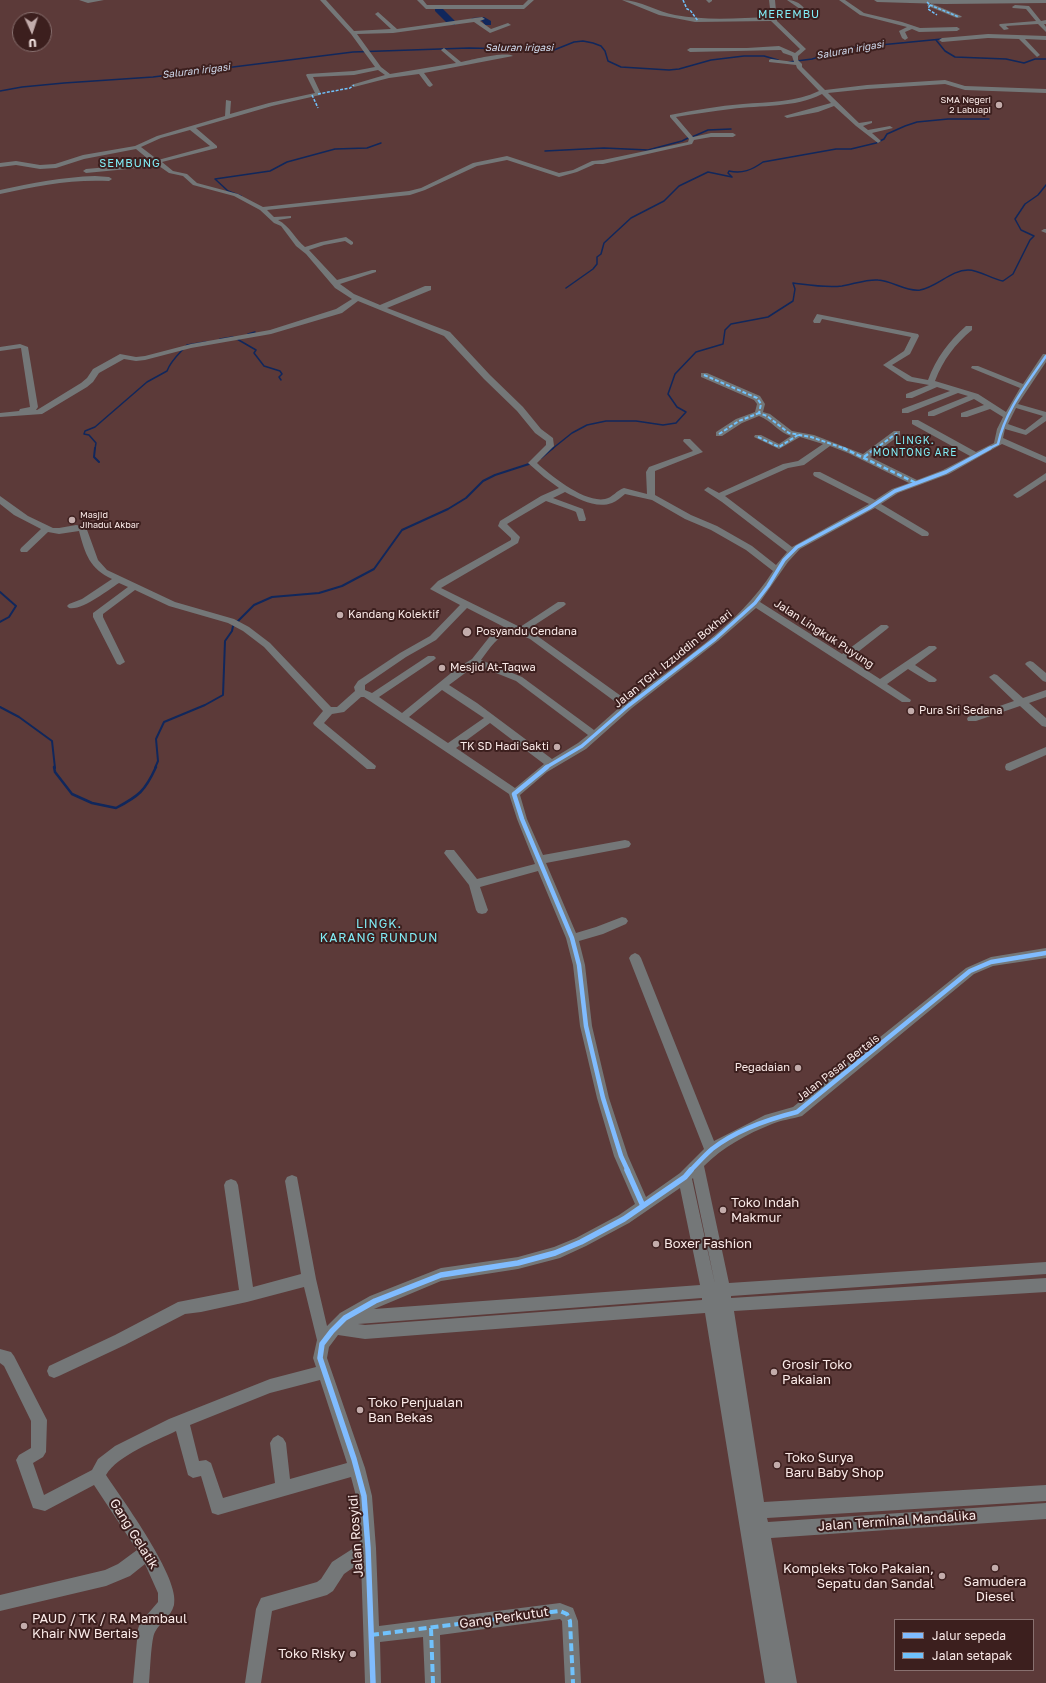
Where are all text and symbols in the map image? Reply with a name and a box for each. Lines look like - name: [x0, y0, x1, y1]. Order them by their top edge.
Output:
- district label: MEREMBU: [758, 8, 820, 22]
- north arrow: [12, 12, 52, 52]
- text: U: [28, 37, 37, 50]
- water label: Saluran irigasi: [815, 38, 885, 62]
- water label: Saluran irigasi: [485, 42, 553, 54]
- water label: Saluran irigasi: [161, 61, 231, 81]
- place label: SMA Negeri 2 Labuapi: [940, 95, 991, 116]
- marker: SMA Negeri 2 Labuapi: [994, 100, 1004, 110]
- district label: SEMBUNG: [99, 157, 161, 171]
- district label: LINGK. MONTONG ARE: [873, 435, 957, 458]
- place label: Masjid Jihadul Akbar: [80, 510, 139, 531]
- marker: Masjid Jihadul Akbar: [67, 515, 77, 525]
- street label: Jalan Lingkuk Puyung: [772, 597, 876, 671]
- street label: Jalan TGH. Izzuddin Bokhari: [611, 607, 735, 711]
- place label: Kandang Kolektif: [348, 608, 439, 622]
- marker: Kandang Kolektif: [335, 610, 345, 620]
- place label: Posyandu Cendana: [476, 625, 577, 639]
- marker: Posyandu Cendana: [461, 626, 473, 638]
- place label: Mesjid At-Taqwa: [450, 661, 536, 675]
- marker: Mesjid At-Taqwa: [437, 663, 447, 673]
- place label: Pura Sri Sedana: [919, 704, 1002, 718]
- marker: Pura Sri Sedana: [906, 706, 916, 716]
- place label: TK SD Hadi Sakti: [460, 740, 549, 754]
- marker: TK SD Hadi Sakti: [552, 742, 562, 752]
- district label: LINGK. KARANG RUNDUN: [320, 917, 438, 945]
- street label: Jalan Pasar Bertais: [794, 1032, 882, 1104]
- place label: Pegadaian: [735, 1061, 790, 1075]
- marker: Pegadaian: [793, 1063, 803, 1073]
- place label: Toko Indah Makmur: [731, 1195, 799, 1226]
- marker: Toko Indah Makmur: [718, 1205, 728, 1215]
- place label: Boxer Fashion: [664, 1236, 752, 1252]
- marker: Boxer Fashion: [651, 1239, 661, 1249]
- place label: Grosir Toko Pakaian: [782, 1357, 852, 1388]
- marker: Grosir Toko Pakaian: [769, 1367, 779, 1377]
- place label: Toko Penjualan Ban Bekas: [368, 1395, 463, 1426]
- marker: Toko Penjualan Ban Bekas: [355, 1405, 365, 1415]
- place label: Toko Surya Baru Baby Shop: [785, 1450, 884, 1481]
- marker: Toko Surya Baru Baby Shop: [772, 1460, 782, 1470]
- street label: Jalan Rosyidi: [345, 1494, 367, 1578]
- street label: Gang Gelatik: [106, 1496, 162, 1572]
- street label: Jalan Terminal Mandalika: [817, 1508, 977, 1534]
- place label: Kompleks Toko Pakaian, Sepatu dan Sandal: [783, 1561, 934, 1592]
- marker: Samudera Diesel: [990, 1563, 1000, 1573]
- marker: Kompleks Toko Pakaian, Sepatu dan Sandal: [937, 1571, 947, 1581]
- place label: Samudera Diesel: [964, 1574, 1026, 1605]
- street label: Gang Perkutut: [458, 1604, 550, 1632]
- place label: PAUD / TK / RA Mambaul Khair NW Bertais: [32, 1611, 187, 1642]
- legend: [894, 1619, 1034, 1671]
- marker: PAUD / TK / RA Mambaul Khair NW Bertais: [19, 1621, 29, 1631]
- text: Jalur sepeda: [932, 1628, 1006, 1643]
- place label: Toko Risky: [278, 1646, 345, 1662]
- text: Jalan setapak: [932, 1648, 1012, 1663]
- marker: Toko Risky: [348, 1649, 358, 1659]

